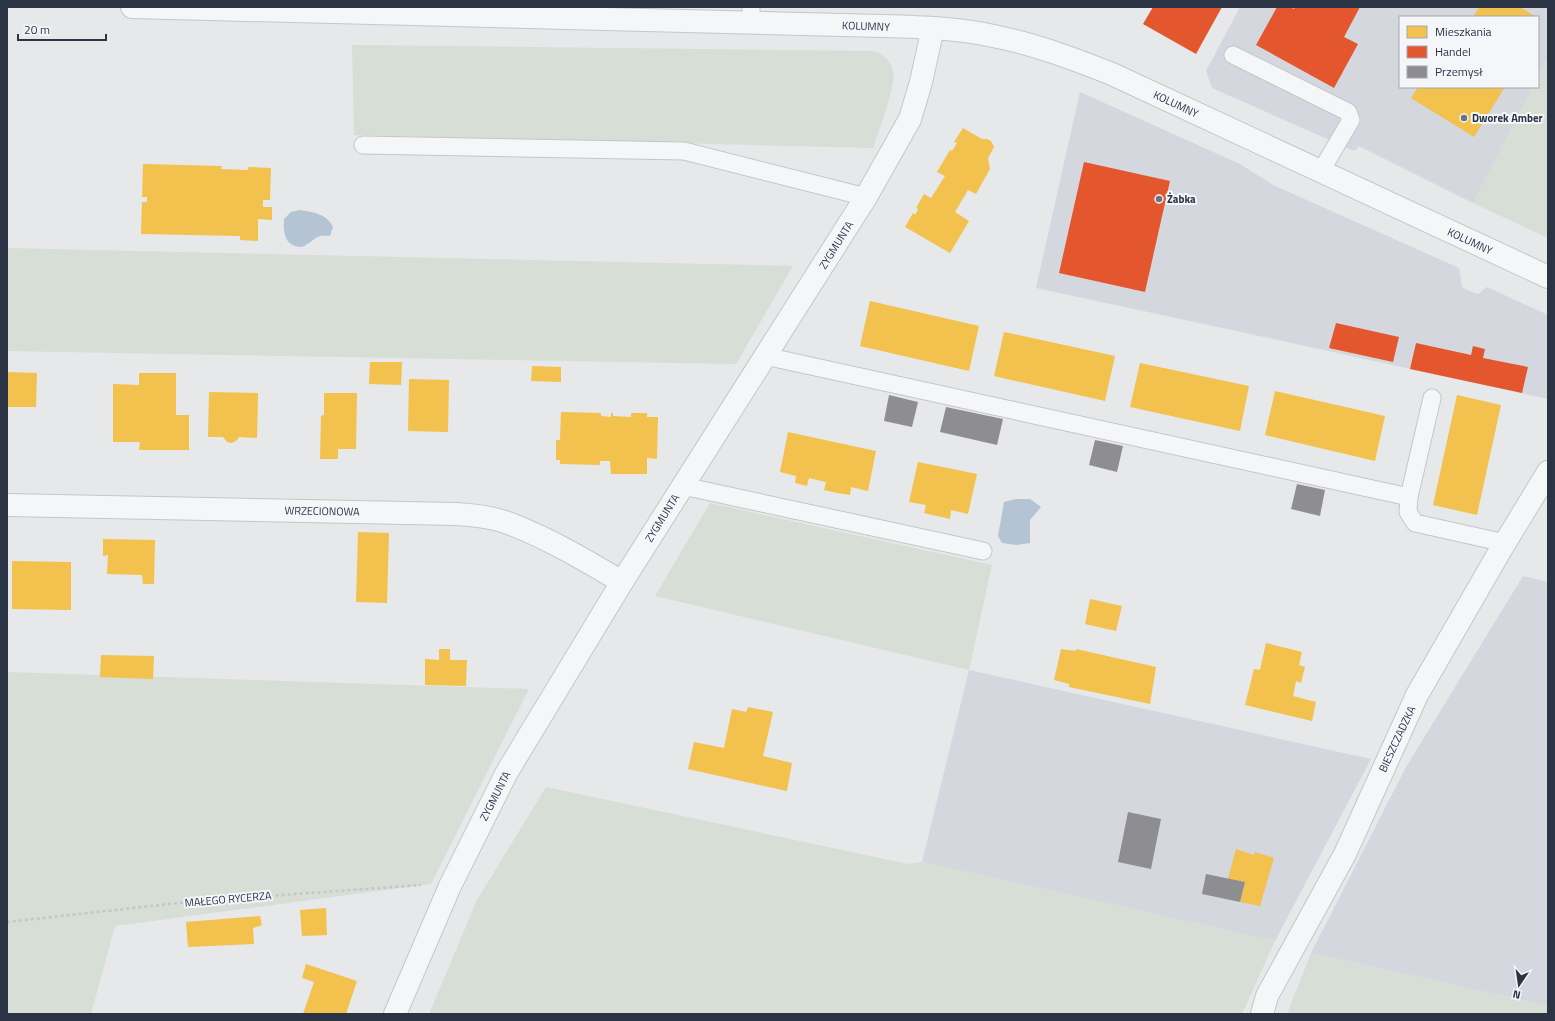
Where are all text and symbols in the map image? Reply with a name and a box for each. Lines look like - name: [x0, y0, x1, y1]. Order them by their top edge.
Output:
- scale bar: [18, 16, 106, 42]
- legend: [1399, 16, 1539, 88]
- street label: KOLUMNY: [842, 17, 890, 35]
- text: 20 m: [24, 20, 50, 39]
- text: Mieszkania: [1435, 22, 1492, 41]
- text: Handel: [1435, 42, 1471, 61]
- text: Przemysł: [1435, 62, 1483, 81]
- street label: KOLUMNY: [1151, 87, 1201, 121]
- place label: Dworek Amber: [1472, 110, 1543, 126]
- marker: Dworek Amber: [1459, 113, 1469, 123]
- place label: Żabka: [1167, 191, 1196, 207]
- marker: Żabka: [1154, 194, 1164, 204]
- street label: ZYGMUNTA: [815, 218, 857, 272]
- street label: KOLUMNY: [1445, 224, 1495, 258]
- street label: ZYGMUNTA: [641, 491, 683, 545]
- street label: WRZECIONOWA: [284, 502, 360, 520]
- street label: BIESZCZADZKA: [1375, 703, 1420, 775]
- street label: ZYGMUNTA: [476, 768, 515, 824]
- street label: MAŁEGO RYCERZA: [184, 887, 272, 911]
- north arrow: [1499, 965, 1539, 1005]
- text: N: [1511, 986, 1522, 1003]

